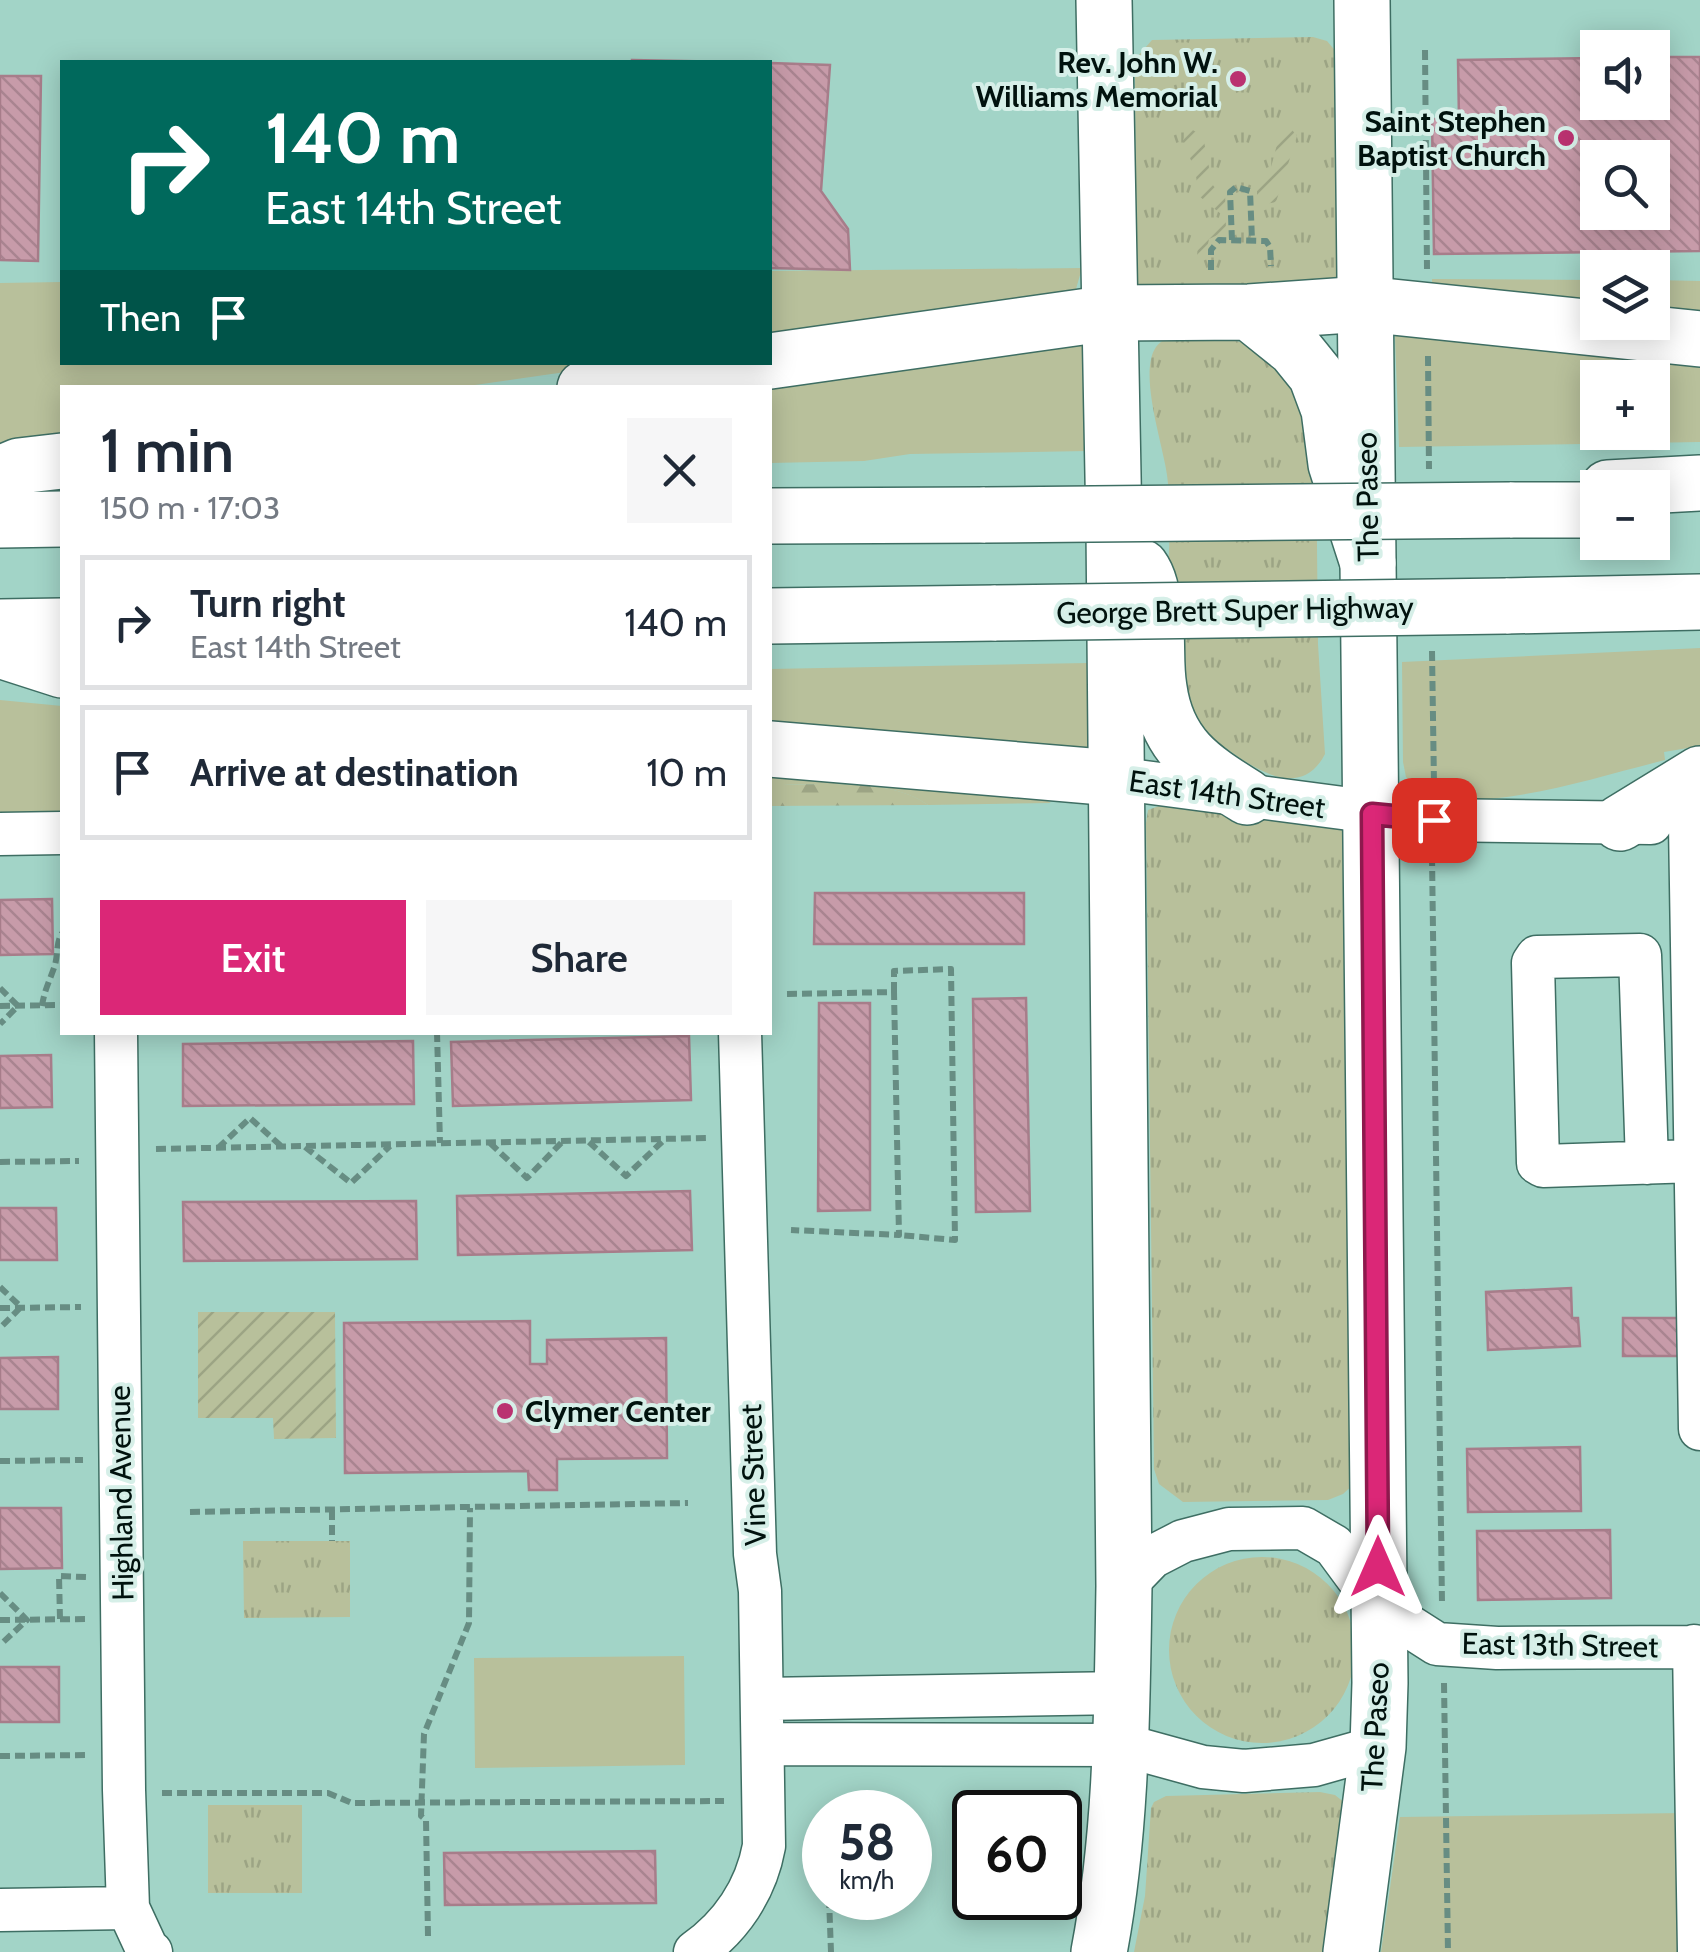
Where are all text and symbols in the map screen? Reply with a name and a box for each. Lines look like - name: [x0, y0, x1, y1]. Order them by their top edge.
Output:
- map controls: [1580, 30, 1670, 560]
- button: sound: [1580, 30, 1670, 120]
- place label: Rev. John W. Williams Memorial: [975, 44, 1218, 115]
- marker: Rev. John W. Williams Memorial: [1227, 68, 1249, 90]
- text: 140 m: [265, 95, 460, 181]
- icon: right: [100, 100, 230, 230]
- place label: Saint Stephen Baptist Church: [1357, 103, 1546, 174]
- marker: Saint Stephen Baptist Church: [1555, 127, 1577, 149]
- button: search: [1580, 140, 1670, 230]
- text: East 14th Street: [265, 181, 561, 235]
- button: layers: [1580, 250, 1670, 340]
- icon: arrive: [201, 290, 256, 345]
- text: Then: [100, 294, 181, 341]
- button: +: [1580, 360, 1670, 450]
- text: 1 min: [100, 414, 234, 487]
- button: close: [627, 418, 732, 523]
- street label: The Paseo: [1347, 432, 1387, 562]
- button: −: [1580, 470, 1670, 560]
- text: 150 m · 17:03: [100, 488, 280, 527]
- text: Turn right: [190, 580, 346, 627]
- street label: George Brett Super Highway: [1056, 588, 1414, 632]
- icon: right: [105, 595, 160, 650]
- text: 140 m: [624, 599, 727, 646]
- text: East 14th Street: [190, 627, 401, 666]
- icon: arrive: [105, 745, 160, 800]
- text: Arrive at destination: [190, 749, 519, 796]
- text: 10 m: [646, 749, 727, 796]
- street label: East 14th Street: [1127, 762, 1327, 826]
- pin: [1392, 778, 1477, 863]
- icon: arrive: [1407, 793, 1462, 848]
- button: Exit: [100, 900, 406, 1015]
- button: Share: [426, 900, 732, 1015]
- street label: Highland Avenue: [101, 1385, 141, 1601]
- place label: Clymer Center: [525, 1393, 711, 1430]
- marker: Clymer Center: [494, 1400, 516, 1422]
- street label: Vine Street: [732, 1403, 774, 1547]
- position arrow: [1326, 1515, 1430, 1619]
- street label: East 13th Street: [1461, 1625, 1659, 1665]
- street label: The Paseo: [1353, 1661, 1397, 1793]
- speed limit sign: 60: [952, 1790, 1082, 1920]
- text: 58: [838, 1812, 896, 1873]
- text: km/h: [840, 1865, 894, 1895]

